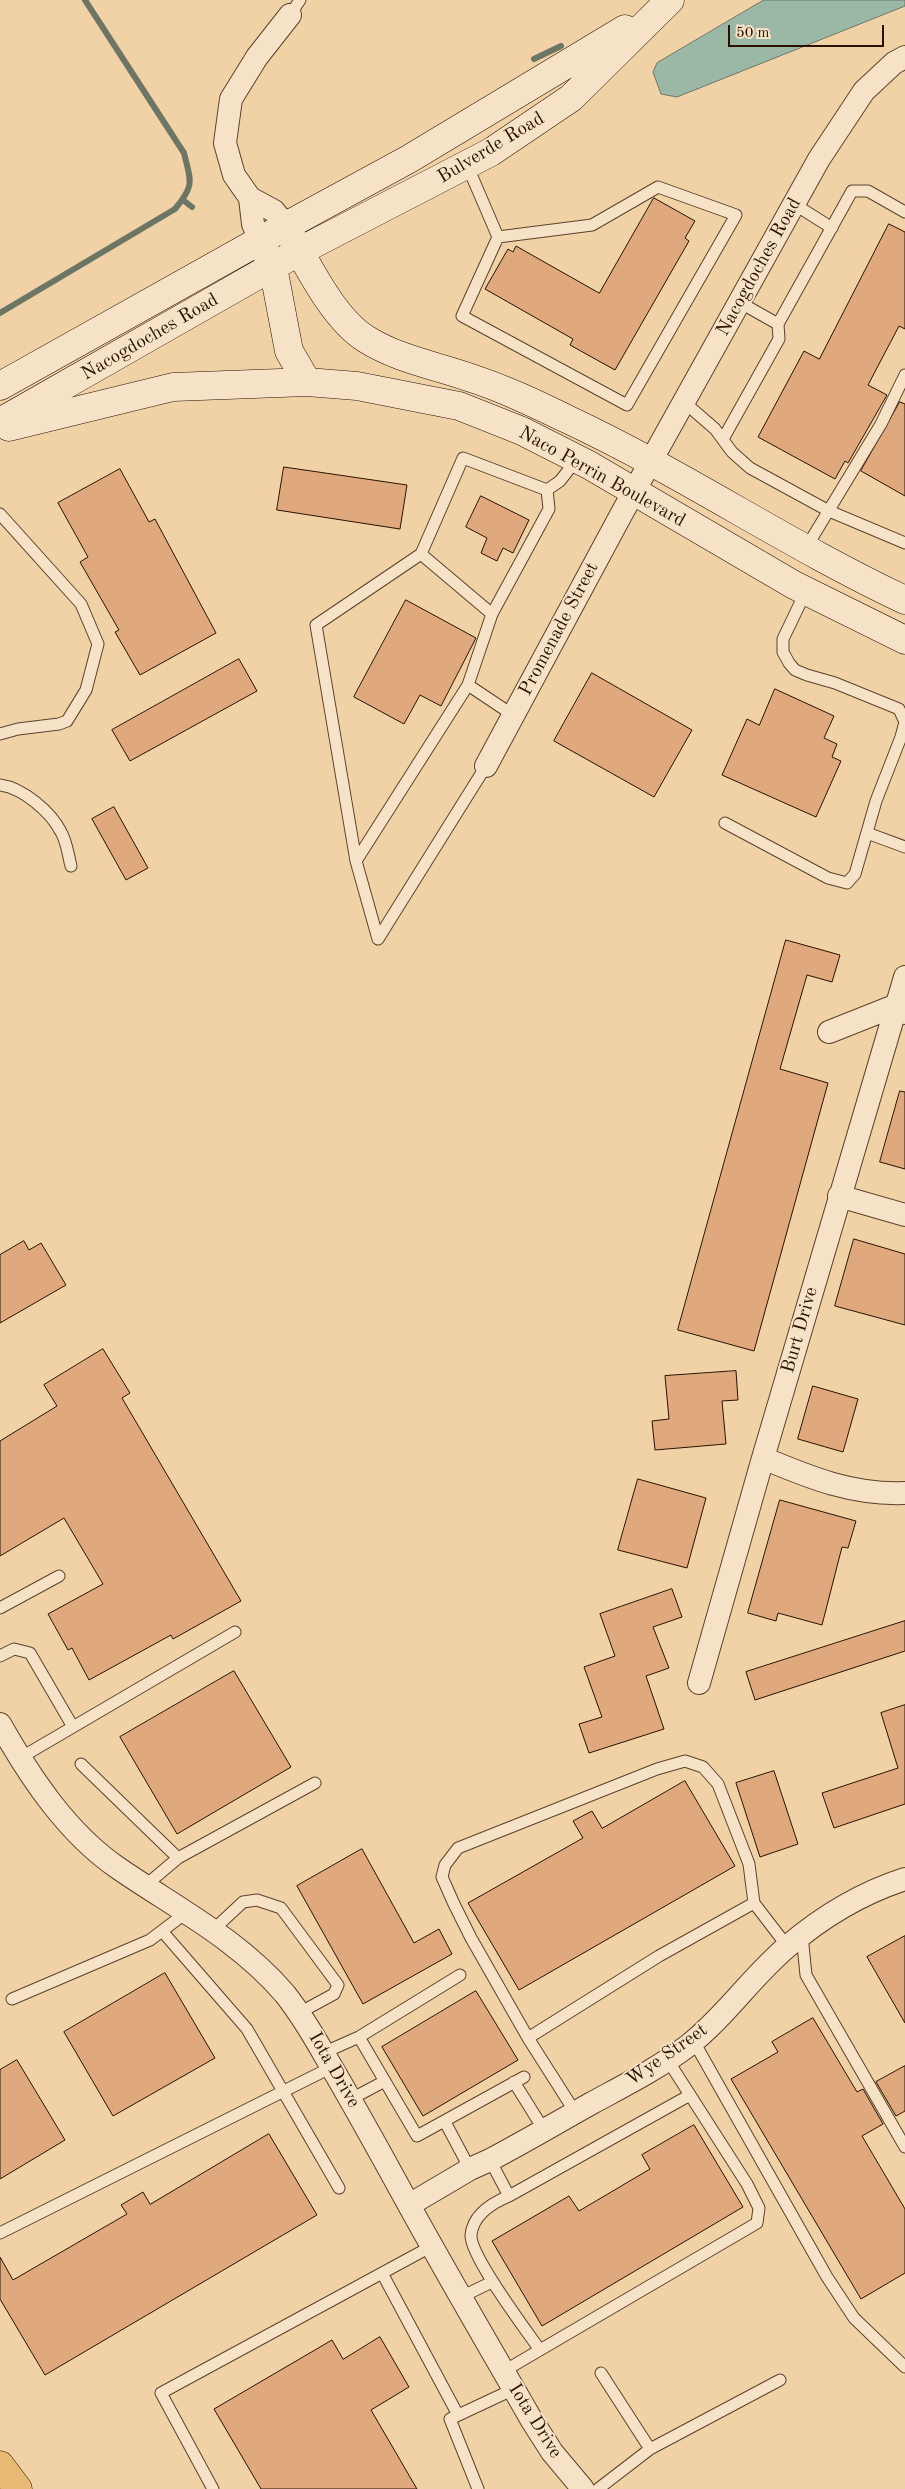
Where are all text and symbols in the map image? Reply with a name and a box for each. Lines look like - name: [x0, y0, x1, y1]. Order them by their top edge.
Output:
- scale bar: [730, 15, 886, 47]
- text: 50 m: [736, 26, 770, 41]
- street label: Bulverde Road: [434, 107, 548, 189]
- street label: Nacogdoches Road: [712, 194, 806, 340]
- street label: Nacogdoches Road: [77, 288, 223, 386]
- street label: Naco Perrin Boulevard: [515, 422, 689, 532]
- street label: Promenade Street: [514, 558, 604, 700]
- street label: Burt Drive: [777, 1284, 823, 1376]
- street label: Wye Street: [622, 2019, 712, 2091]
- street label: Iota Drive: [303, 2028, 365, 2112]
- street label: Iota Drive: [503, 2379, 567, 2463]

